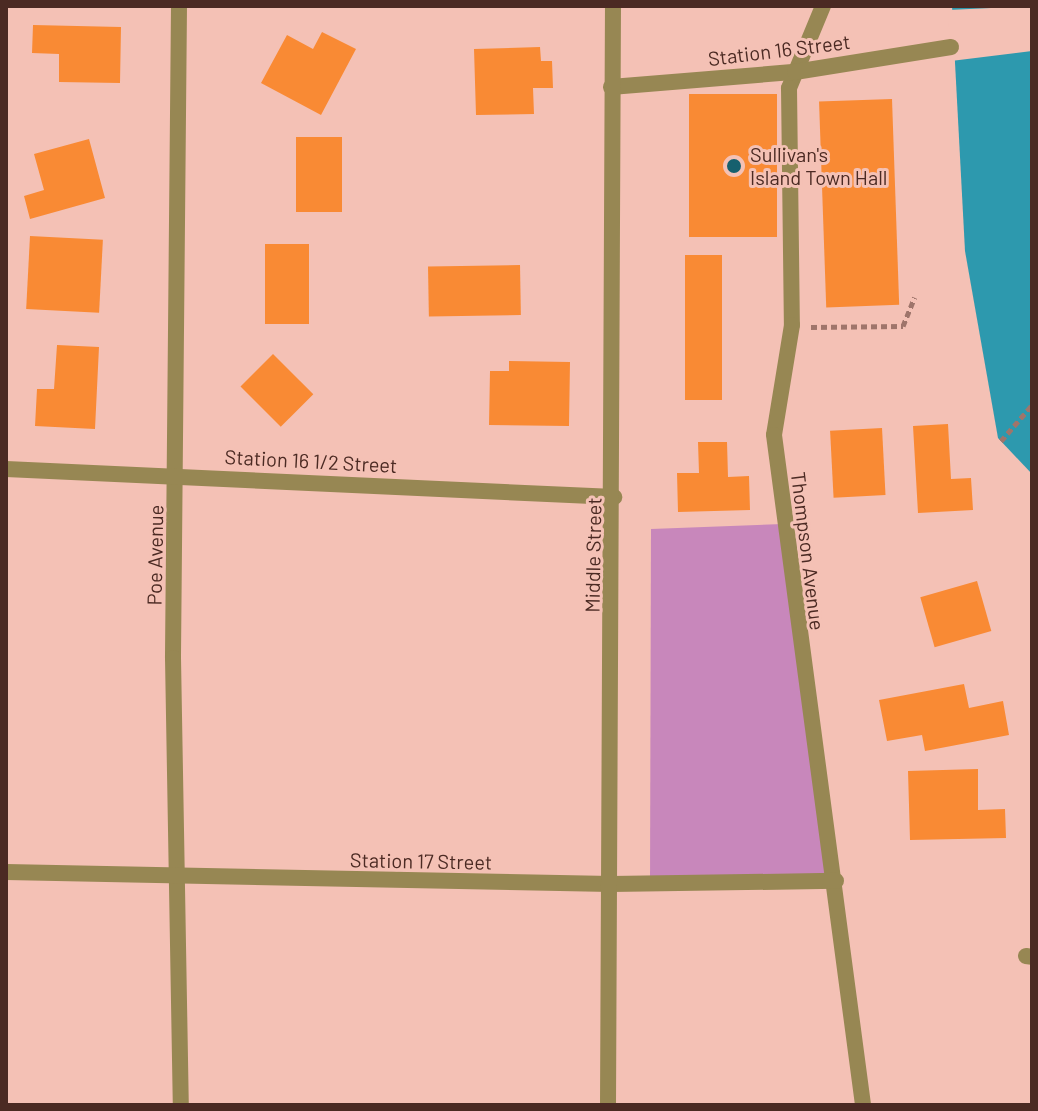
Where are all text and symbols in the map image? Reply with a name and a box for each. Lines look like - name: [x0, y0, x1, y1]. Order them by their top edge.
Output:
- street label: Station 16 Street: [707, 29, 851, 71]
- place label: Sullivan's Island Town Hall: [750, 142, 887, 189]
- marker: Sullivan's Island Town Hall: [725, 157, 743, 175]
- street label: Station 16 1/2 Street: [224, 444, 398, 478]
- street label: Thompson Avenue: [786, 470, 830, 632]
- street label: Middle Street: [580, 497, 606, 613]
- street label: Poe Avenue: [142, 504, 168, 606]
- street label: Station 17 Street: [350, 848, 492, 874]

